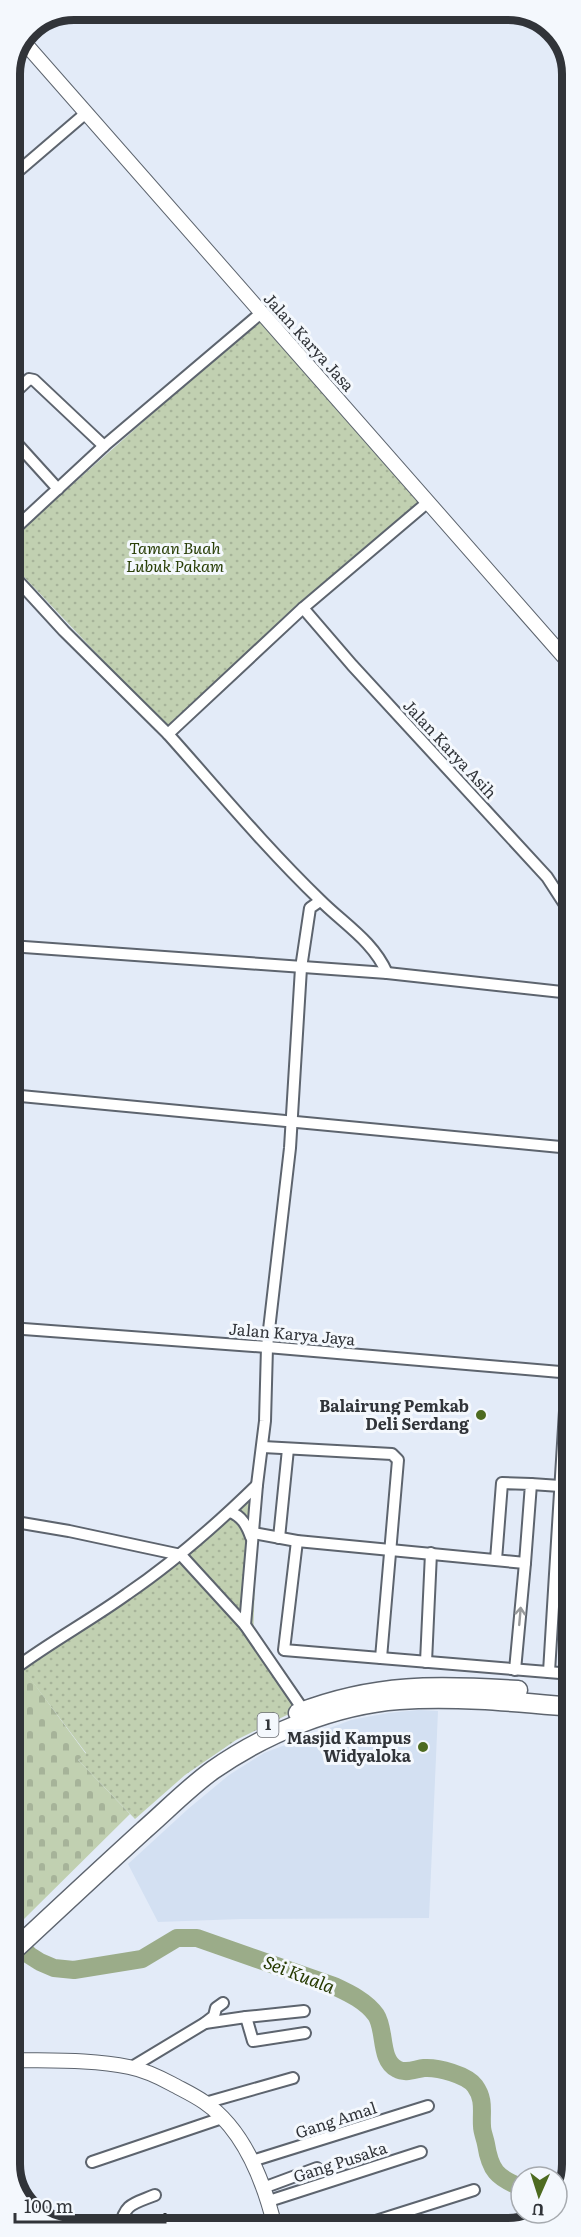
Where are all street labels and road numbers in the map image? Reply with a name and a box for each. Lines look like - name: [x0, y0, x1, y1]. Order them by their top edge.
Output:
- street label: Jalan Karya Jasa: [259, 287, 361, 396]
- street label: Jalan Karya Asih: [398, 693, 503, 804]
- street label: Jalan Karya Jaya: [228, 1316, 357, 1351]
- road number: 1: [258, 1713, 278, 1737]
- street label: Gang Amal: [292, 2095, 379, 2143]
- street label: Gang Pusaka: [290, 2135, 390, 2187]

